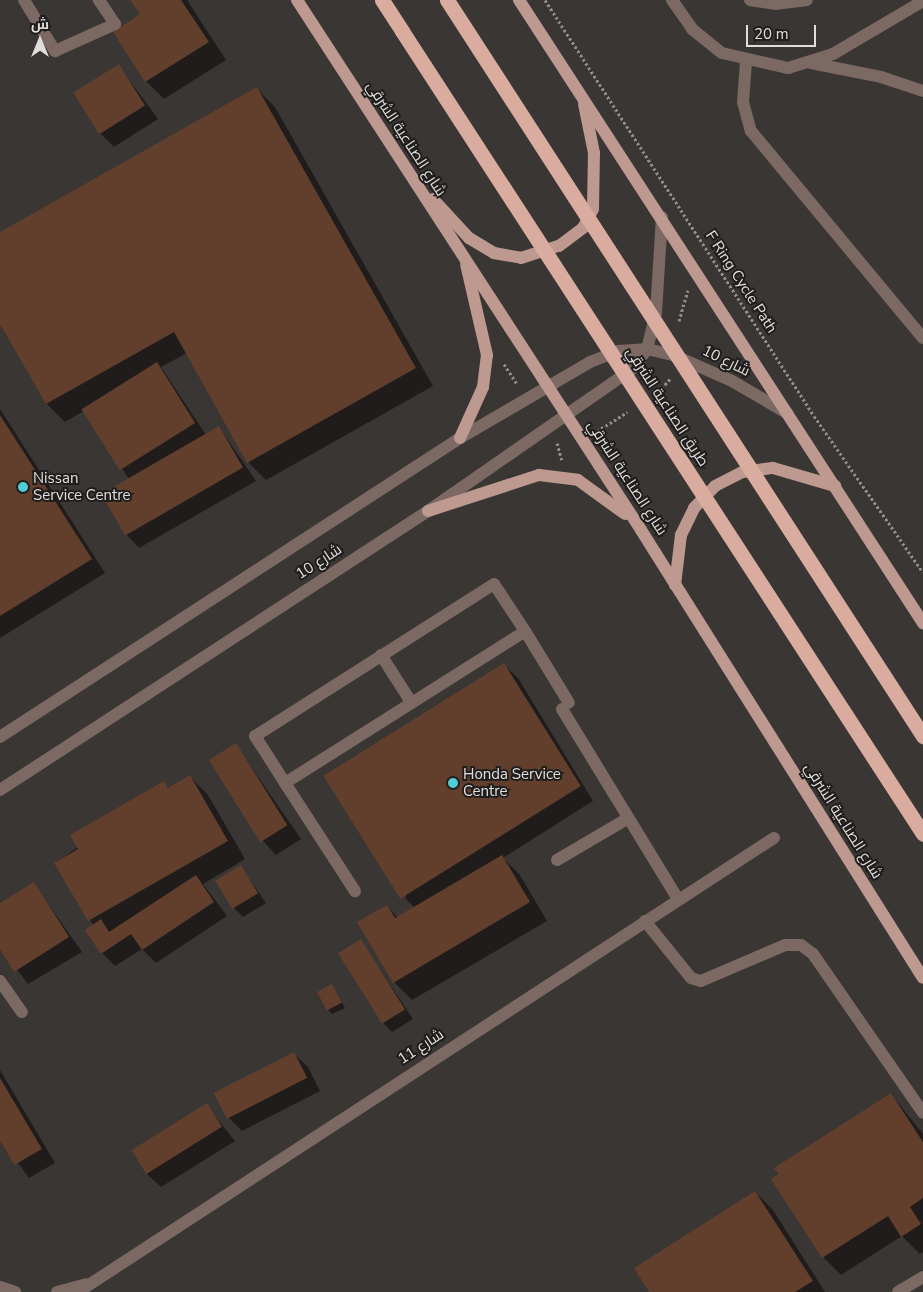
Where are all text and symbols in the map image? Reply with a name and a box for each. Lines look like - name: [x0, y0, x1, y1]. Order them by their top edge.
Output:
- north arrow: [15, 15, 65, 65]
- text: ش: [31, 15, 49, 34]
- scale bar: [748, 15, 818, 47]
- text: 20 m: [754, 24, 789, 44]
- street label: شارع الصناعية الشرقي: [362, 78, 450, 200]
- street label: F Ring Cycle Path: [701, 228, 781, 336]
- street label: شارع 10: [699, 342, 753, 380]
- street label: طريق الصناعية الشرقي: [622, 344, 712, 470]
- street label: شارع الصناعية الشرقي: [583, 417, 671, 539]
- place label: Nissan Service Centre: [33, 469, 130, 504]
- marker: Nissan Service Centre: [17, 481, 29, 493]
- street label: شارع 10: [293, 541, 345, 583]
- street label: شارع الصناعية الشرقي: [800, 760, 886, 882]
- place label: Honda Service Centre: [463, 765, 561, 800]
- marker: Honda Service Centre: [447, 777, 459, 789]
- street label: شارع 11: [395, 1026, 447, 1068]

